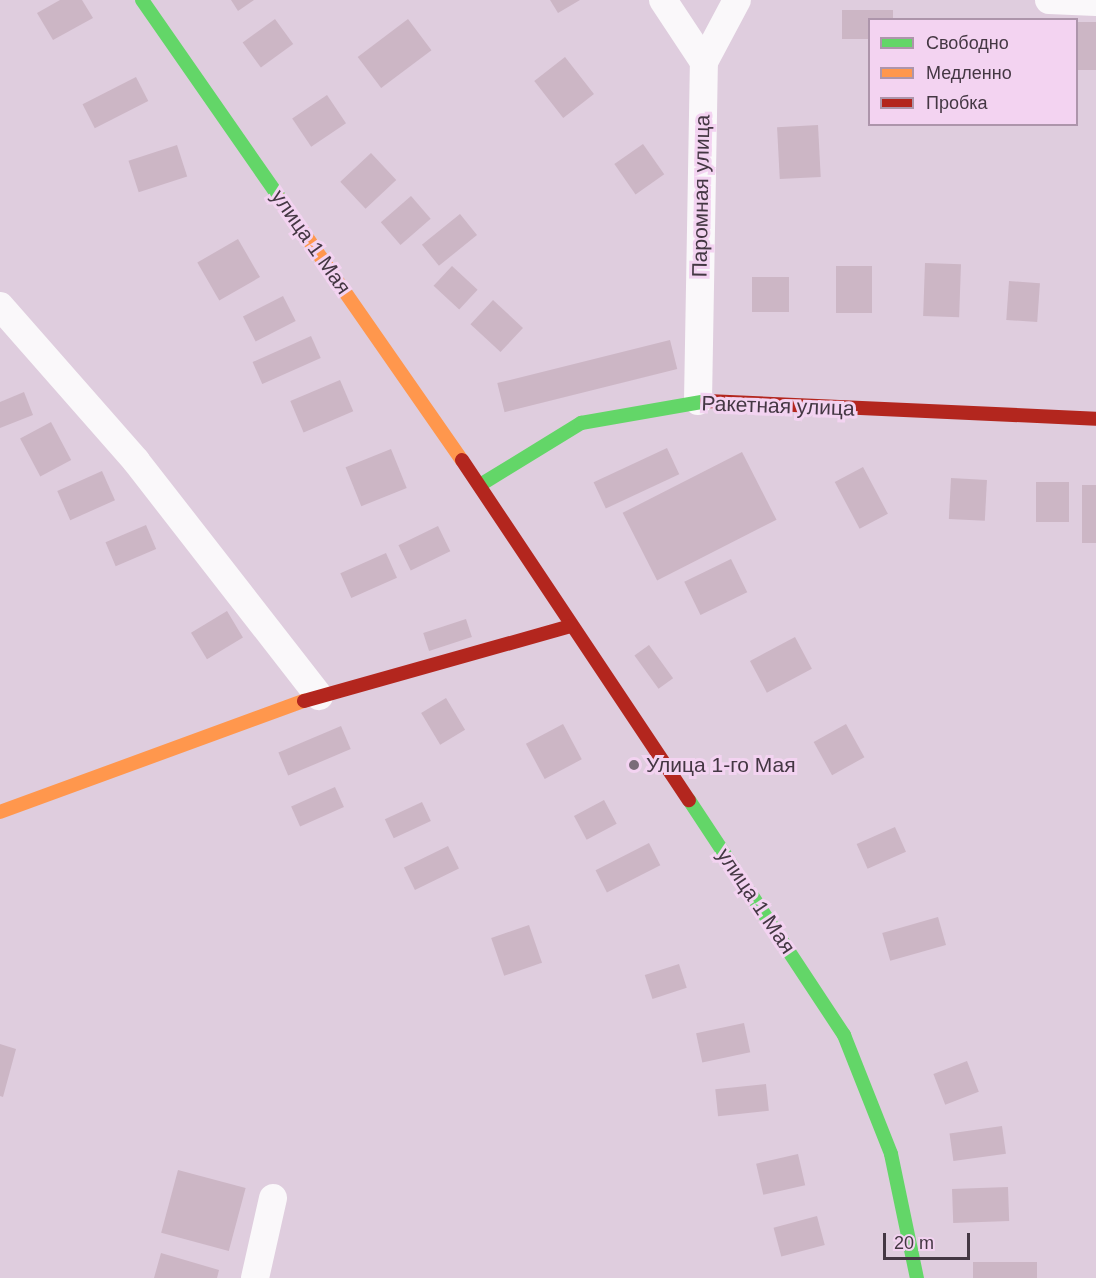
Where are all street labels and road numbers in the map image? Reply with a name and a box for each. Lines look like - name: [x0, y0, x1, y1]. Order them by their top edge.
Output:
- street label: Паромная улица: [687, 114, 715, 278]
- street label: улица 1 Мая: [266, 185, 356, 299]
- street label: Ракетная улица: [701, 391, 855, 421]
- street label: улица 1 Мая: [711, 843, 801, 959]

